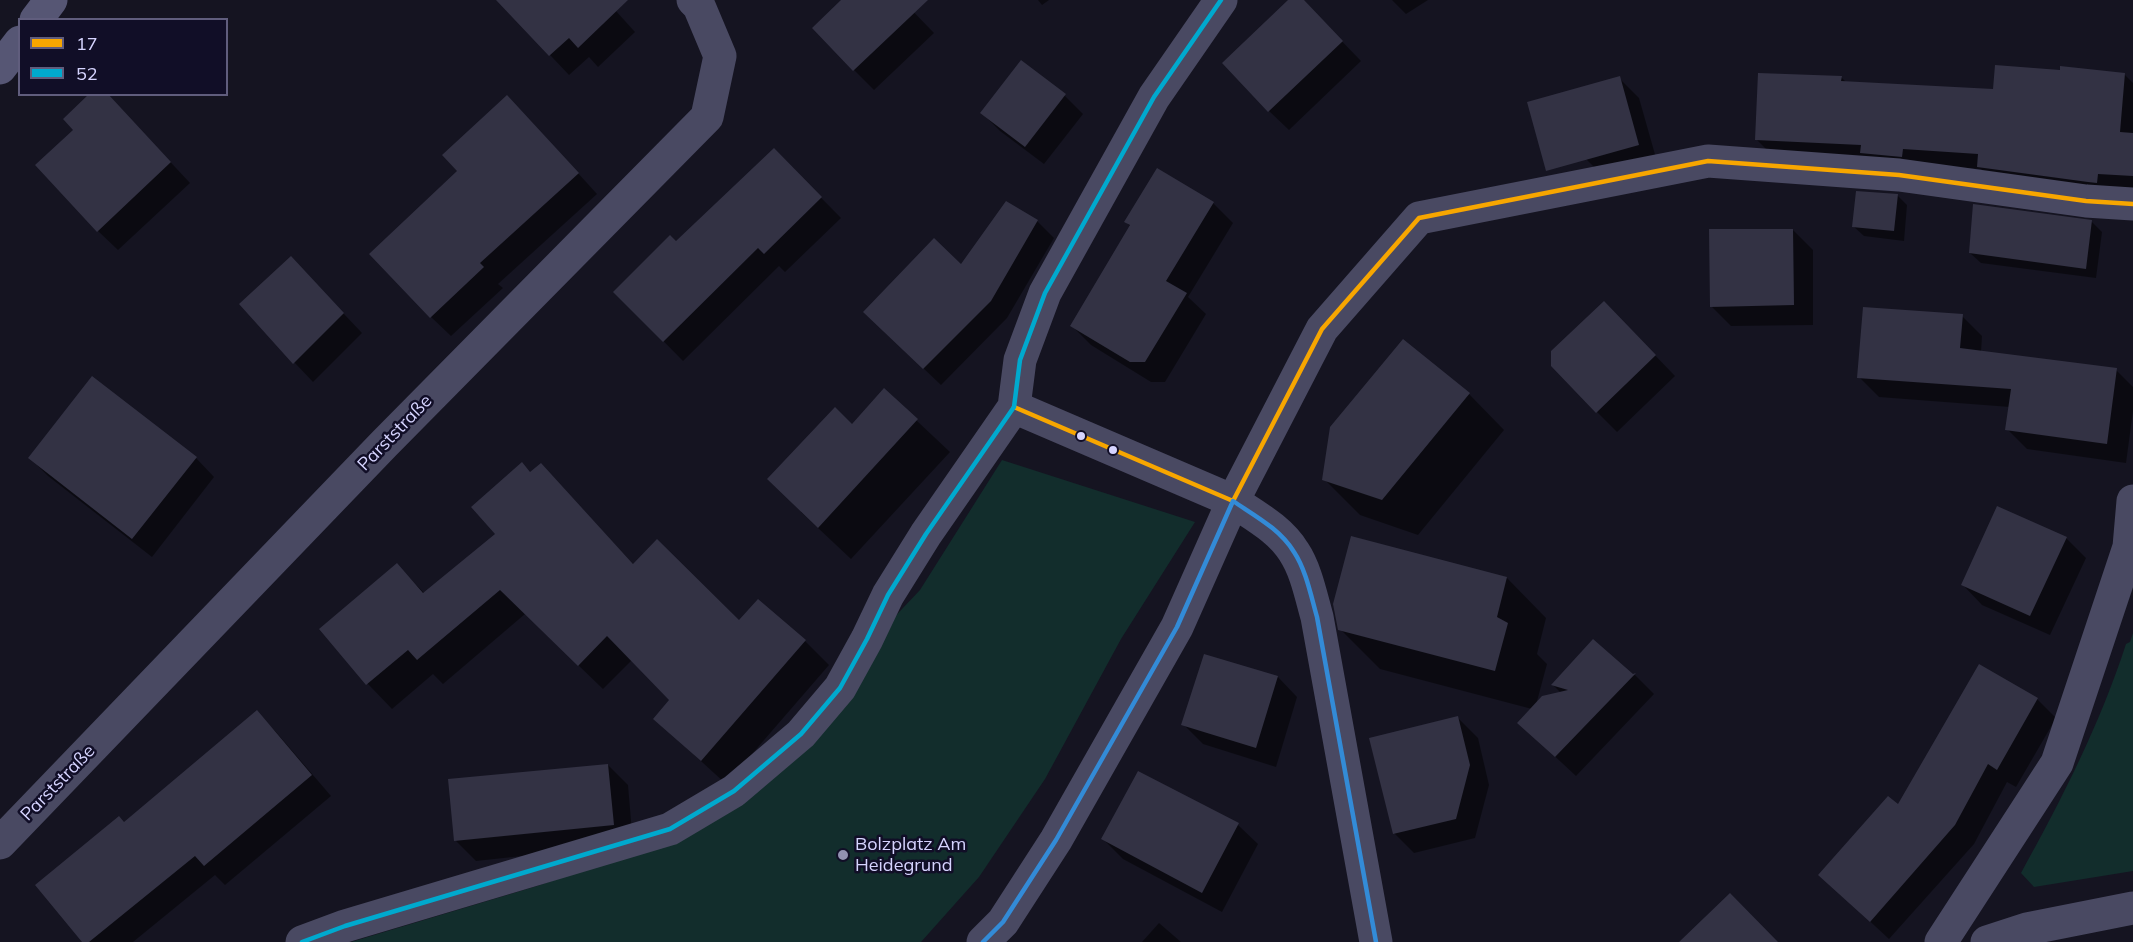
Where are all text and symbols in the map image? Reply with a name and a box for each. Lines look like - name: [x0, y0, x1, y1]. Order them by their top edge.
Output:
- legend: [18, 18, 228, 96]
- text: 17: [76, 32, 98, 55]
- text: 52: [76, 62, 98, 85]
- street label: Parststraße: [353, 391, 437, 475]
- unlabelled marker: [1075, 430, 1087, 442]
- unlabelled marker: [1107, 444, 1119, 456]
- street label: Parststraße: [16, 741, 100, 825]
- place label: Bolzplatz Am Heidegrund: [855, 834, 966, 876]
- marker: Bolzplatz Am Heidegrund: [836, 848, 850, 862]

